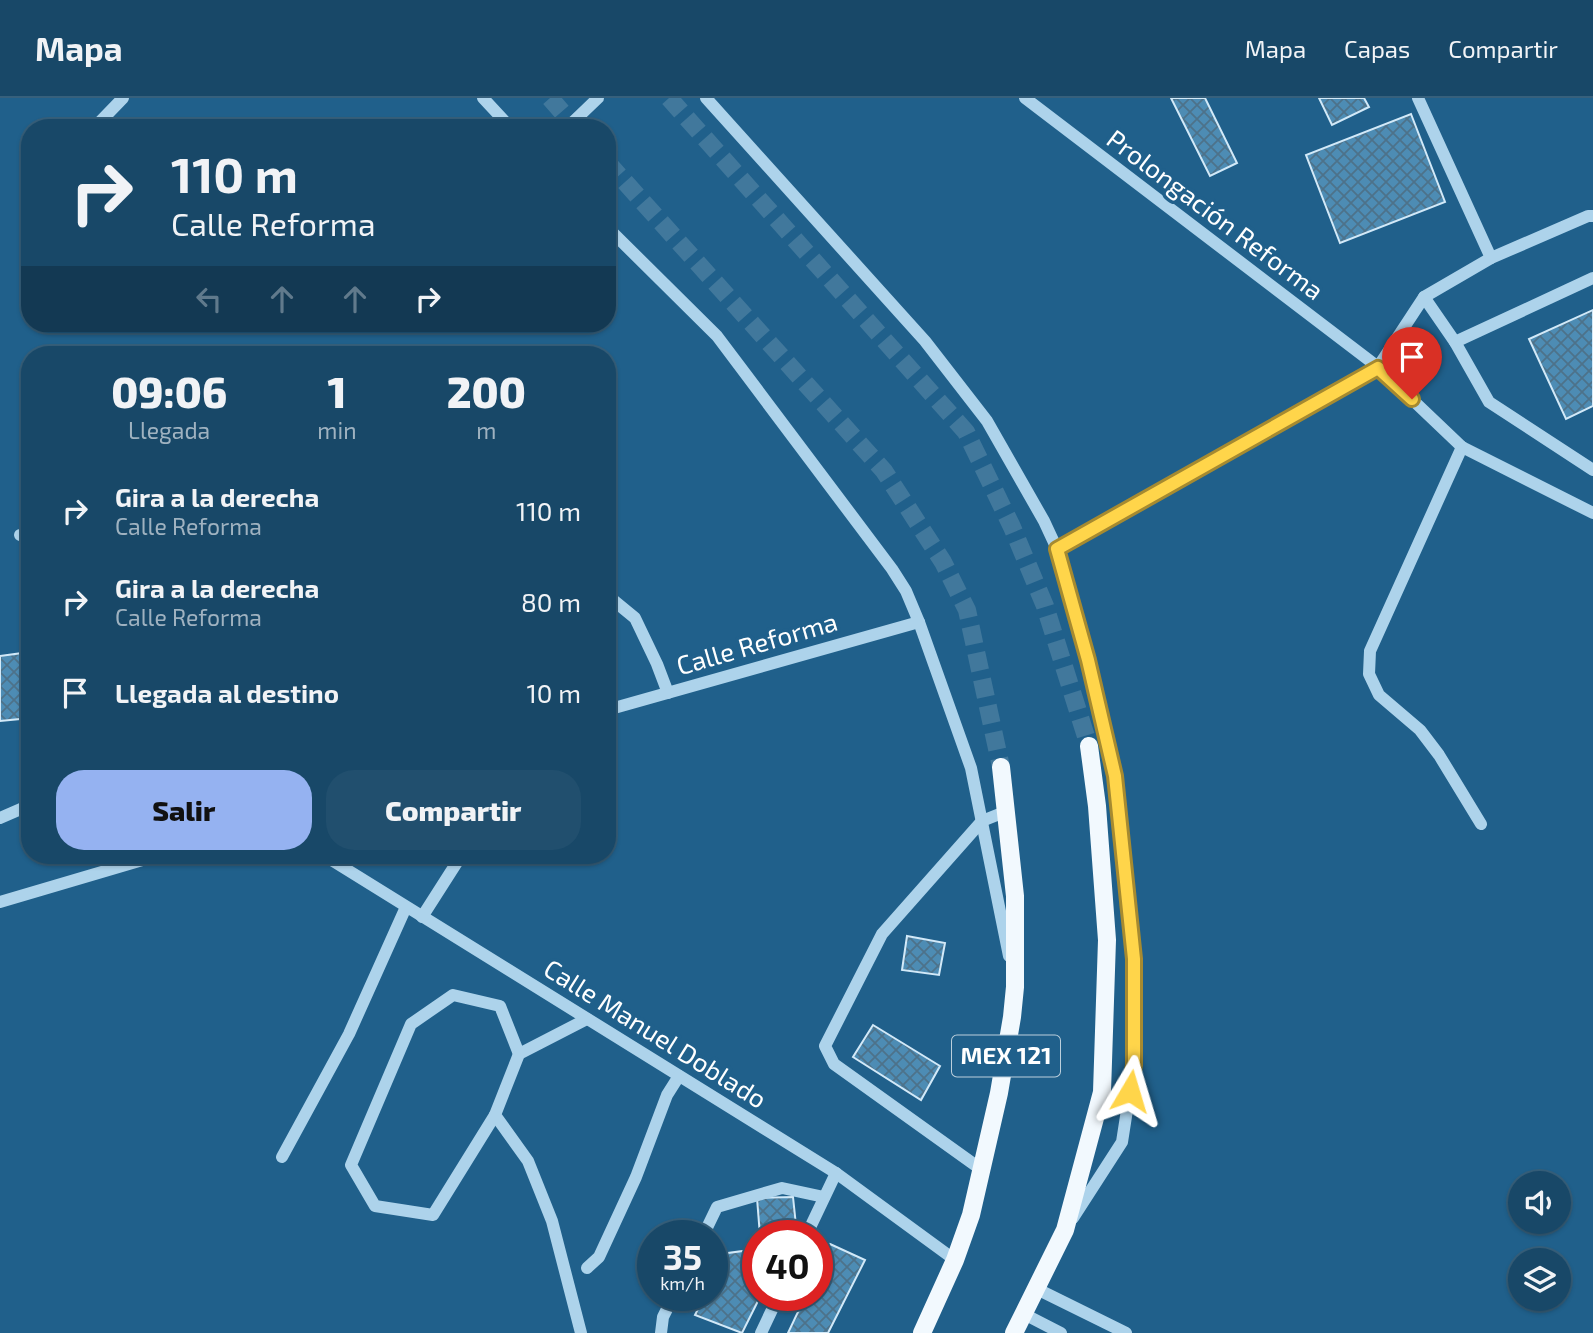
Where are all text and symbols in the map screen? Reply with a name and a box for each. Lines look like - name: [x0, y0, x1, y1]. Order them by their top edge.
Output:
- text: Mapa: [35, 28, 123, 68]
- text: Mapa: [1245, 34, 1306, 63]
- text: Capas: [1344, 34, 1410, 63]
- text: Compartir: [1448, 34, 1558, 63]
- street label: Prolongación Reforma: [1102, 122, 1330, 305]
- text: 110 m: [171, 144, 298, 203]
- icon: right: [56, 147, 147, 238]
- text: Calle Reforma: [171, 204, 375, 242]
- icon: left: [190, 280, 228, 318]
- icon: ahead: [263, 280, 301, 318]
- icon: ahead: [336, 280, 374, 318]
- icon: right: [409, 280, 447, 318]
- pin: [1382, 327, 1442, 399]
- icon: arrive: [1393, 338, 1431, 376]
- text: 09:06: [111, 366, 227, 416]
- text: 1: [327, 366, 346, 416]
- text: 200: [447, 366, 526, 416]
- text: Llegada: [128, 416, 210, 444]
- text: min: [317, 416, 357, 444]
- text: m: [476, 416, 496, 444]
- text: Gira a la derecha: [115, 481, 319, 512]
- icon: right: [56, 492, 94, 530]
- text: 110 m: [516, 495, 581, 526]
- text: Calle Reforma: [115, 512, 262, 540]
- text: Gira a la derecha: [115, 572, 319, 603]
- icon: right: [56, 583, 94, 621]
- text: 80 m: [521, 586, 581, 617]
- text: Calle Reforma: [115, 603, 262, 631]
- street label: Calle Reforma: [672, 605, 841, 680]
- icon: arrive: [56, 674, 94, 712]
- text: Llegada al destino: [115, 677, 339, 708]
- text: 10 m: [526, 677, 581, 708]
- button: Salir: [56, 770, 312, 850]
- button: Compartir: [326, 770, 581, 850]
- street label: Calle Manuel Doblado: [539, 952, 773, 1114]
- road number: MEX 121: [952, 1036, 1060, 1076]
- position arrow: [1093, 1054, 1167, 1128]
- map controls: [1508, 1171, 1571, 1311]
- button: sound: [1508, 1171, 1571, 1234]
- speed limit sign: 40: [742, 1220, 833, 1311]
- text: 35: [663, 1235, 702, 1277]
- button: layers: [1508, 1248, 1571, 1311]
- text: km/h: [660, 1272, 705, 1294]

